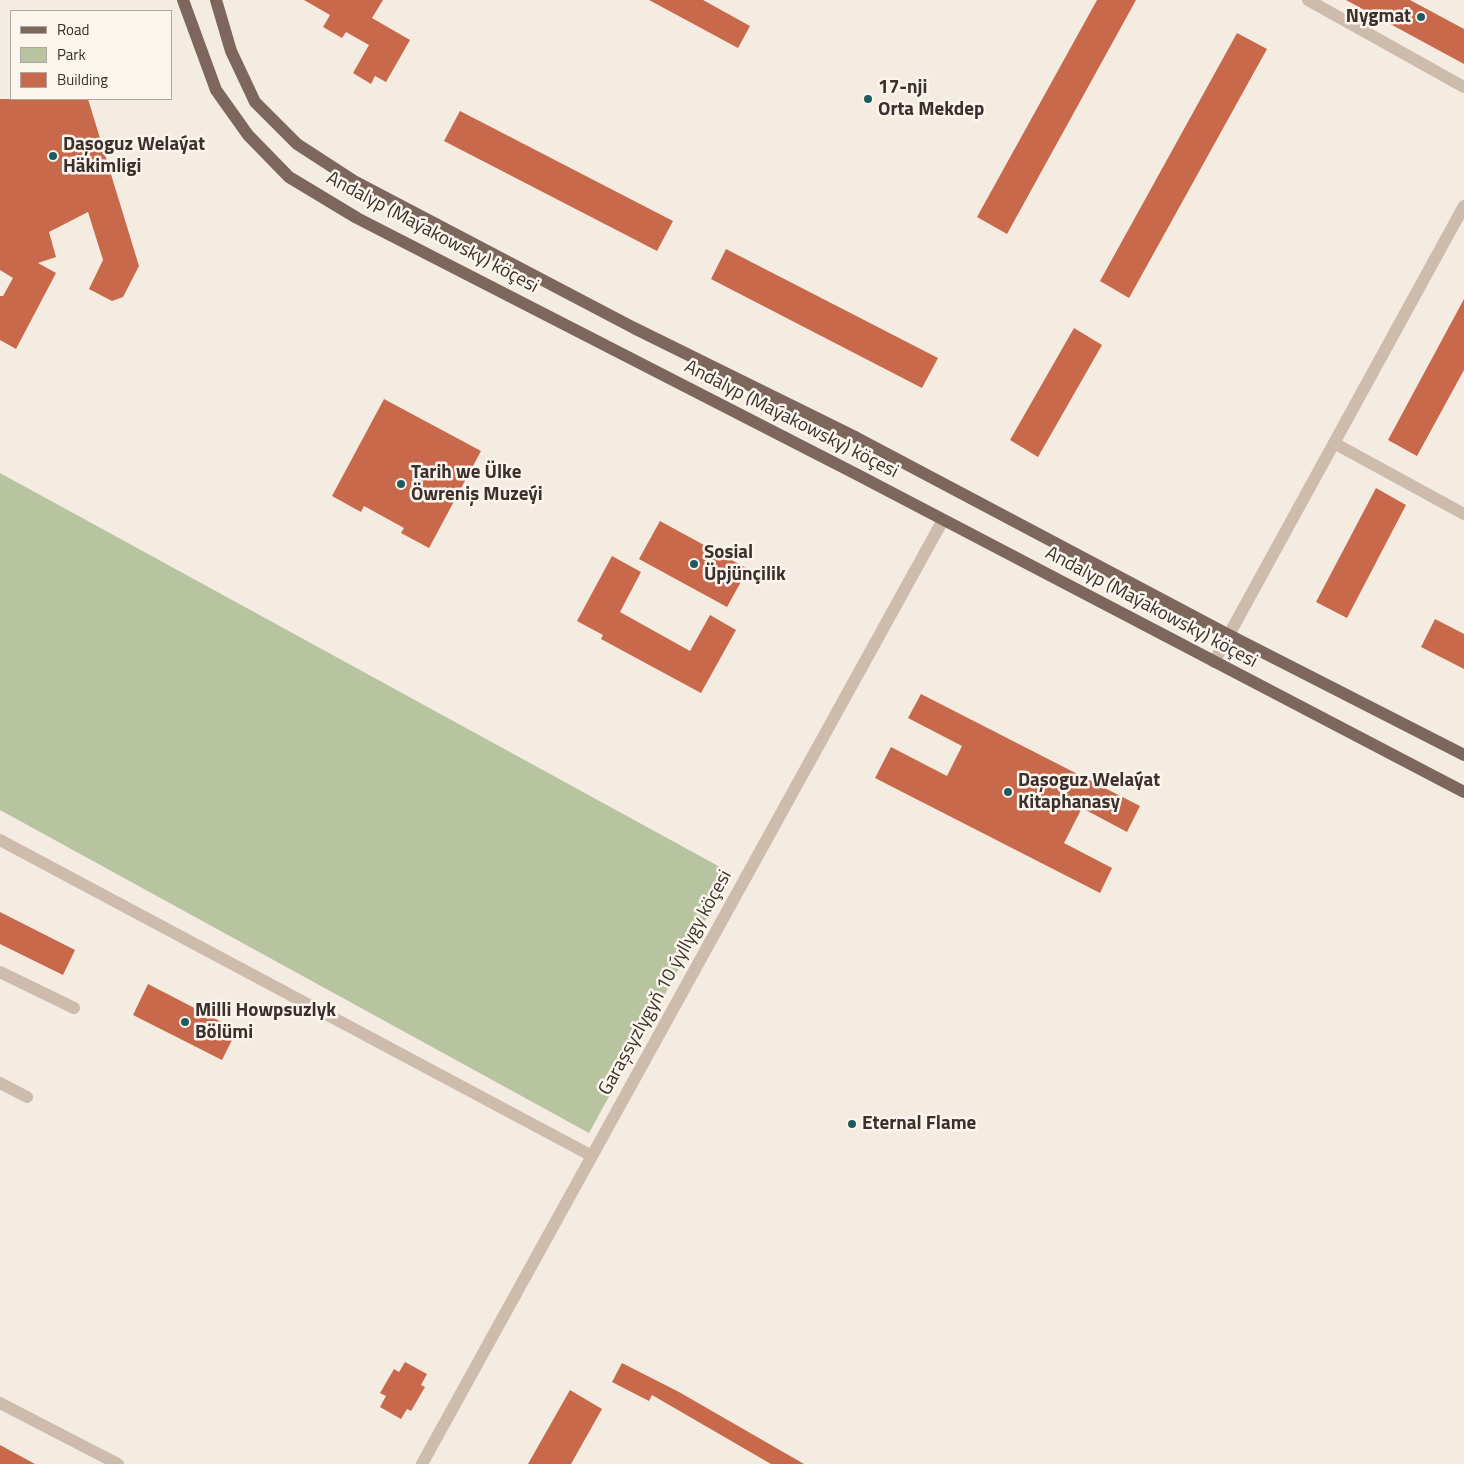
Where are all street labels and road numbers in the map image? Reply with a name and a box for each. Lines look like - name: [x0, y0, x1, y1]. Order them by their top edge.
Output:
- street label: Andalyp (Maýakowsky) köçesi: [322, 167, 542, 299]
- street label: Andalyp (Maýakowsky) köçesi: [680, 356, 902, 484]
- street label: Andalyp (Maýakowsky) köçesi: [1041, 542, 1261, 674]
- street label: Garaşsyzlygyň 10 ýyllygy köçesi: [595, 867, 737, 1099]

